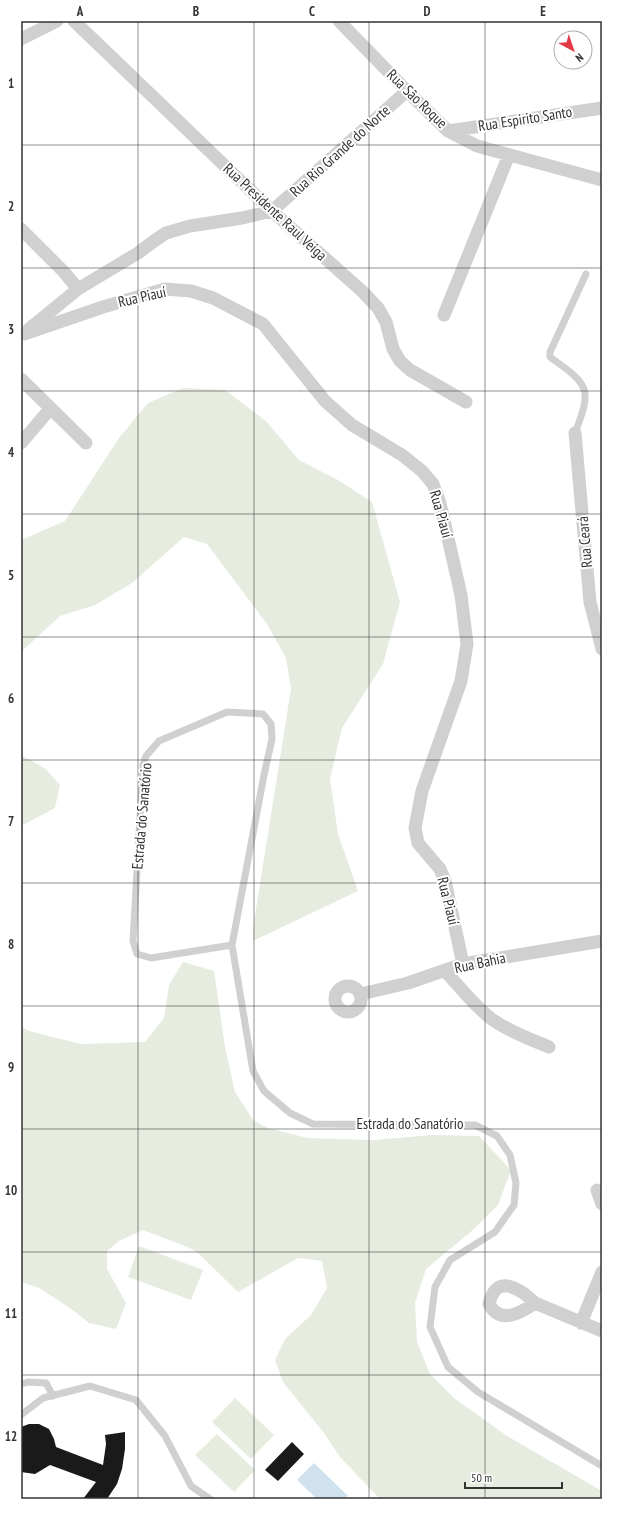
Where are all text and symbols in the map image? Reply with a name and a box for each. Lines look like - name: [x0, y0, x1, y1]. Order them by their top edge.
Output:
- text: A: [76, 3, 84, 20]
- text: B: [193, 3, 199, 20]
- text: C: [309, 3, 315, 20]
- text: D: [424, 3, 431, 20]
- text: E: [540, 3, 546, 20]
- north arrow: [553, 30, 593, 70]
- text: N: [573, 50, 586, 65]
- street label: Rua São Roque: [383, 65, 452, 132]
- text: 1: [8, 75, 14, 92]
- street label: Rua Rio Grande do Norte: [286, 101, 394, 201]
- street label: Rua Espirito Santo: [477, 102, 573, 135]
- street label: Rua Presidente Raul Veiga: [220, 159, 331, 265]
- text: 2: [8, 198, 14, 215]
- street label: Rua Piauí: [116, 282, 168, 311]
- text: 3: [8, 321, 14, 338]
- text: 4: [8, 444, 15, 461]
- street label: Rua Piauí: [426, 488, 458, 541]
- street label: Rua Ceará: [573, 515, 596, 569]
- text: 5: [8, 567, 14, 584]
- text: 6: [8, 690, 14, 707]
- street label: Estrada do Sanatório: [127, 762, 156, 870]
- text: 7: [8, 813, 14, 830]
- street label: Rua Piauí: [433, 875, 464, 928]
- text: 8: [8, 936, 14, 953]
- street label: Rua Bahia: [453, 948, 507, 977]
- text: 9: [8, 1059, 14, 1076]
- street label: Estrada do Sanatório: [357, 1114, 463, 1133]
- text: 10: [5, 1182, 17, 1199]
- text: 11: [5, 1305, 17, 1322]
- text: 12: [5, 1428, 17, 1445]
- scale bar: [465, 1464, 562, 1490]
- text: 50 m: [471, 1470, 492, 1485]

